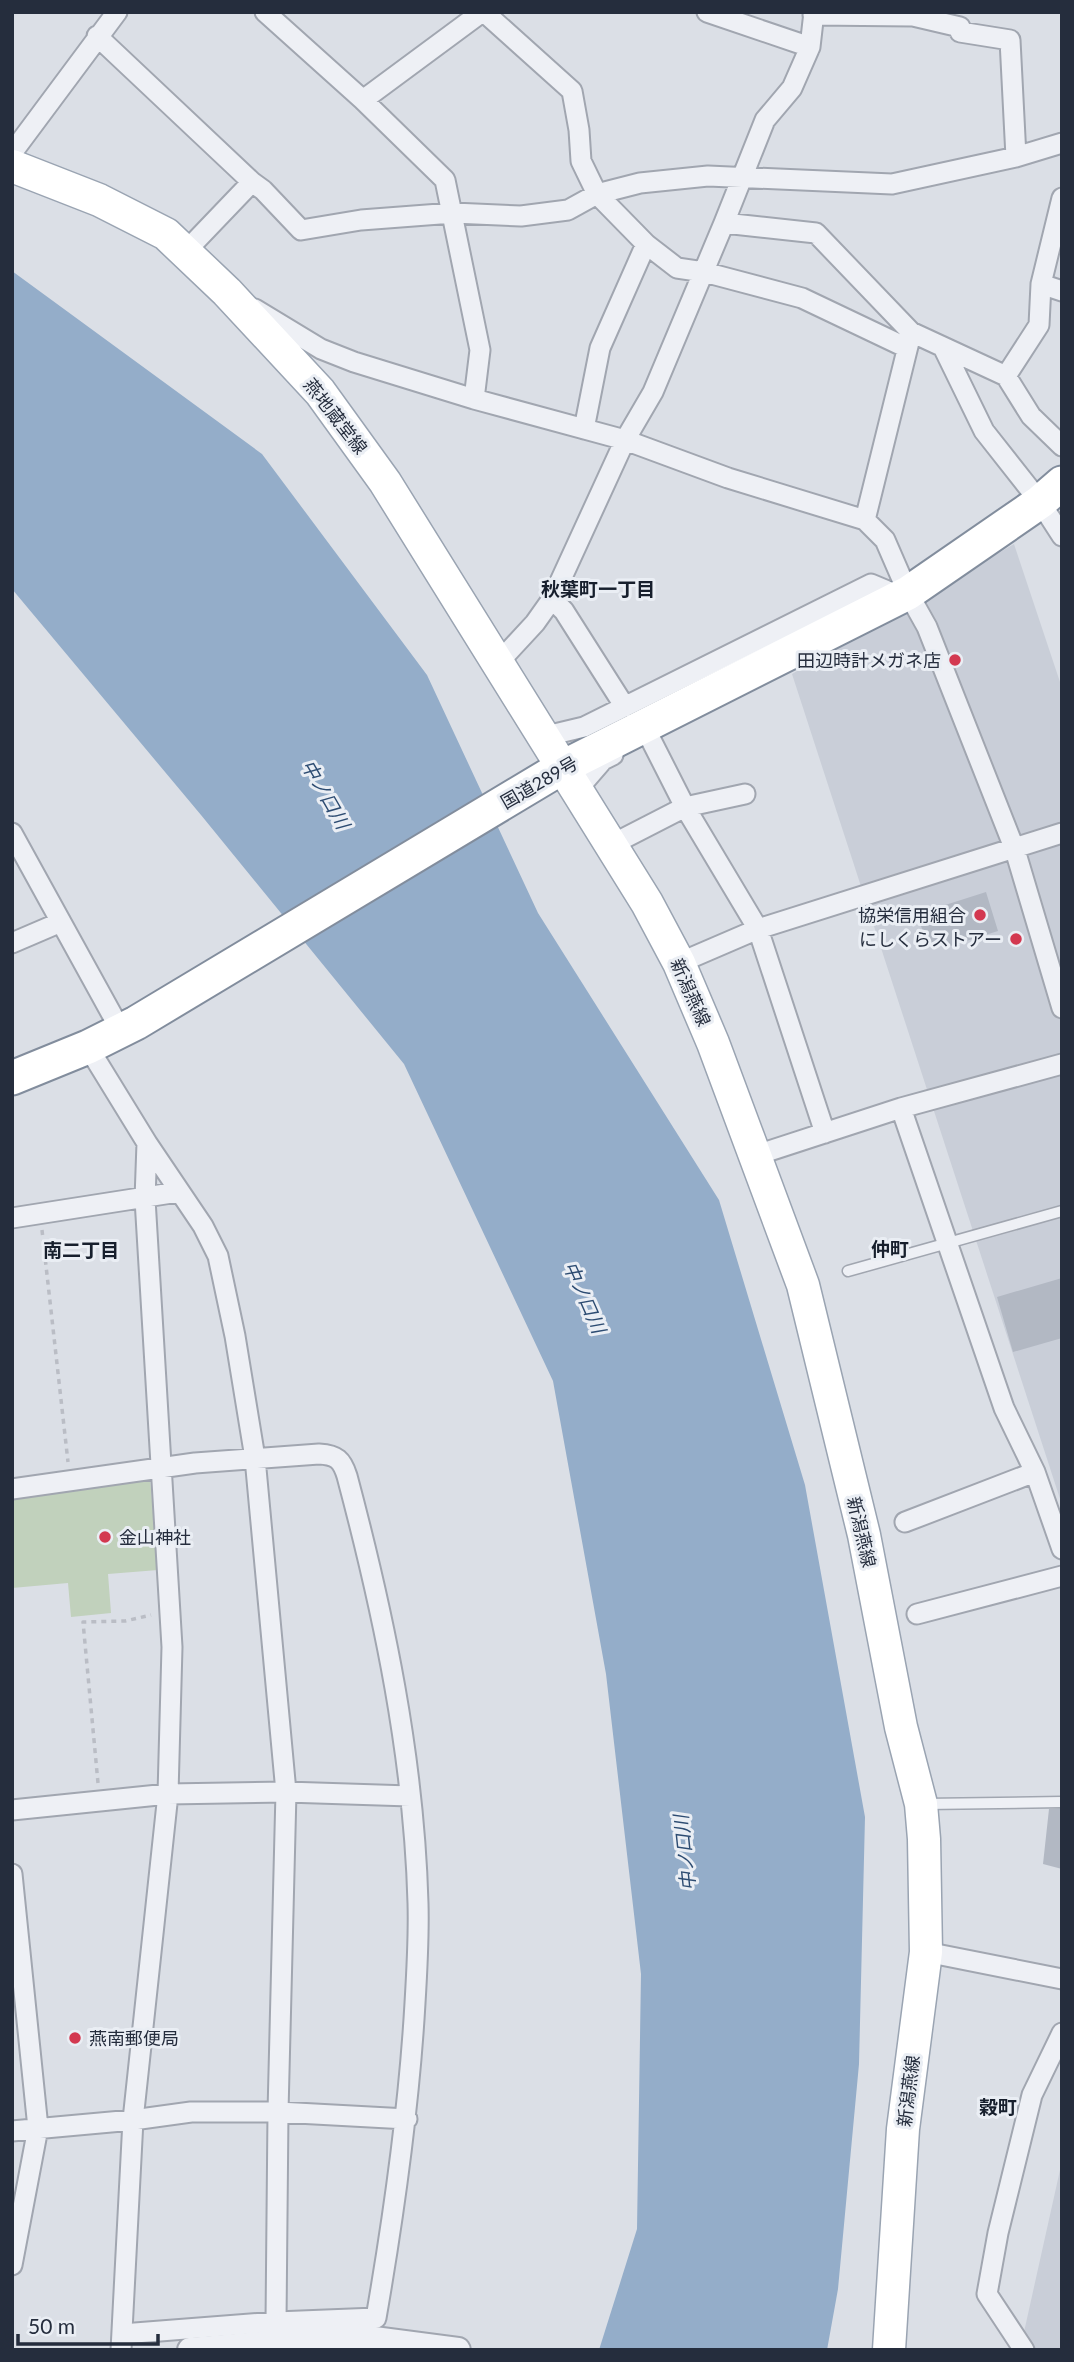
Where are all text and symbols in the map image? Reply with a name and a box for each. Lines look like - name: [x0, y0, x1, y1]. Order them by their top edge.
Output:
- street label: 燕地蔵堂線: [300, 374, 372, 458]
- district label: 秋葉町一丁目: [541, 577, 655, 600]
- place label: 田辺時計メガネ店: [797, 649, 941, 671]
- marker: 田辺時計メガネ店: [947, 652, 963, 668]
- street label: 国道289号: [497, 751, 581, 813]
- water label: 中ノ口川: [297, 755, 356, 834]
- place label: 協栄信用組合: [858, 904, 966, 926]
- marker: 協栄信用組合: [972, 907, 988, 923]
- place label: にしくらストアー: [859, 928, 1002, 950]
- marker: にしくらストアー: [1008, 931, 1024, 947]
- street label: 新潟燕線: [666, 955, 716, 1029]
- district label: 仲町: [871, 1237, 909, 1260]
- district label: 南二丁目: [43, 1238, 119, 1261]
- water label: 中ノ口川: [559, 1258, 612, 1338]
- street label: 新潟燕線: [843, 1494, 881, 1570]
- place label: 金山神社: [119, 1526, 191, 1548]
- marker: 金山神社: [97, 1529, 113, 1545]
- water label: 中ノ口川: [668, 1812, 699, 1892]
- place label: 燕南郵便局: [89, 2027, 179, 2049]
- marker: 燕南郵便局: [67, 2030, 83, 2046]
- street label: 新潟燕線: [893, 2054, 923, 2128]
- district label: 穀町: [979, 2095, 1017, 2118]
- scale bar: [18, 2302, 158, 2346]
- text: 50 m: [28, 2313, 75, 2338]

